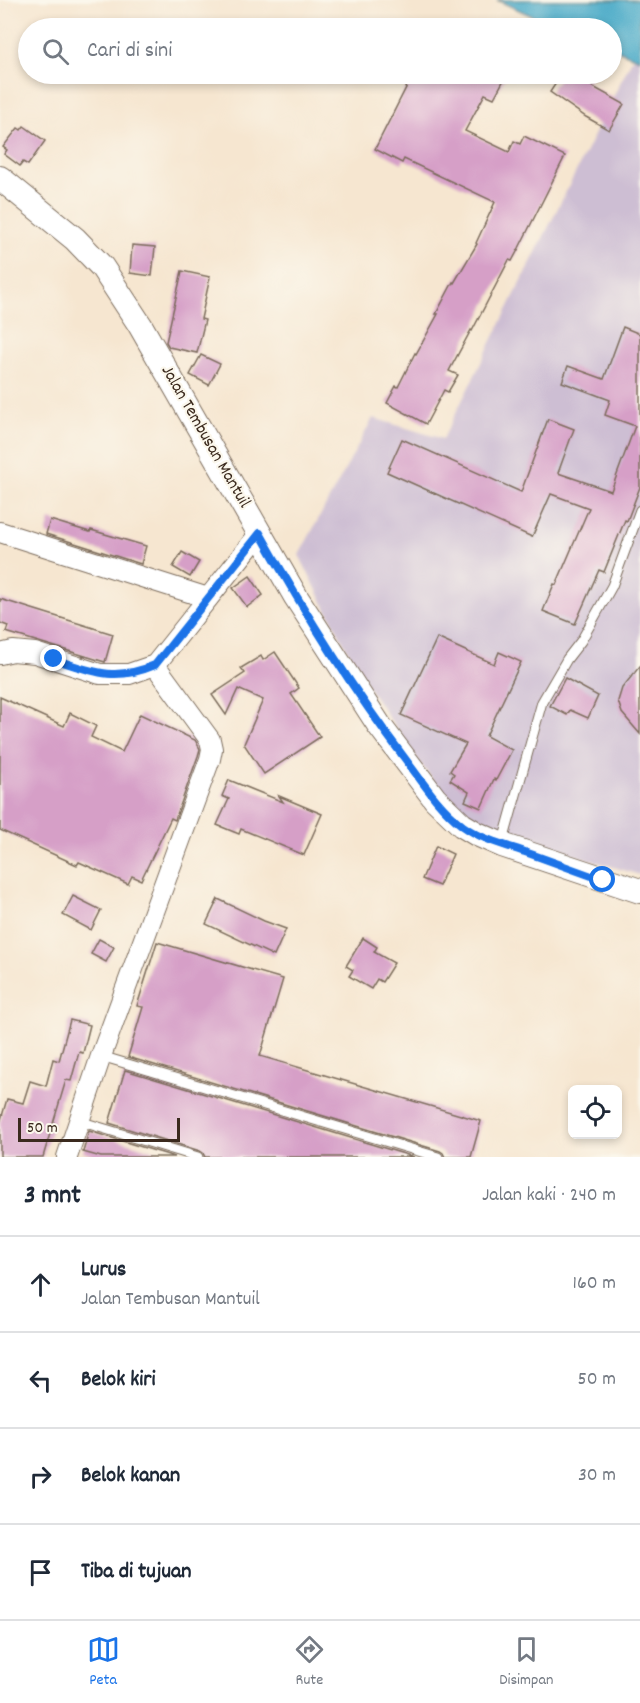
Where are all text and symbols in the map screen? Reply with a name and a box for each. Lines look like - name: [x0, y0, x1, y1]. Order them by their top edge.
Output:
- search box: [18, 18, 622, 84]
- icon: search: [39, 35, 72, 68]
- text: Cari di sini: [87, 36, 172, 67]
- street label: Jalan Tembusan Mantuil: [154, 361, 256, 514]
- route end: [40, 645, 66, 671]
- route start: [589, 866, 615, 892]
- map controls: [568, 1085, 622, 1139]
- button: locate: [568, 1085, 622, 1139]
- scale bar: [18, 1115, 180, 1142]
- text: 50 m: [27, 1117, 58, 1140]
- text: 3 mnt: [24, 1178, 81, 1215]
- text: Jalan kaki · 240 m: [482, 1182, 616, 1210]
- text: Lurus: [81, 1255, 126, 1286]
- icon: ahead: [24, 1268, 57, 1301]
- text: 160 m: [573, 1270, 616, 1298]
- text: Jalan Tembusan Mantuil: [81, 1286, 260, 1314]
- icon: left: [24, 1364, 57, 1397]
- text: Belok kiri: [81, 1365, 155, 1396]
- text: 50 m: [578, 1366, 616, 1394]
- icon: right: [24, 1460, 57, 1493]
- text: Belok kanan: [81, 1461, 180, 1492]
- text: 30 m: [578, 1462, 616, 1490]
- icon: arrive: [24, 1556, 57, 1589]
- text: Tiba di tujuan: [81, 1557, 191, 1588]
- tab: Peta: [87, 1633, 120, 1692]
- tab: Rute: [293, 1633, 326, 1692]
- tab: Disimpan: [499, 1633, 553, 1692]

